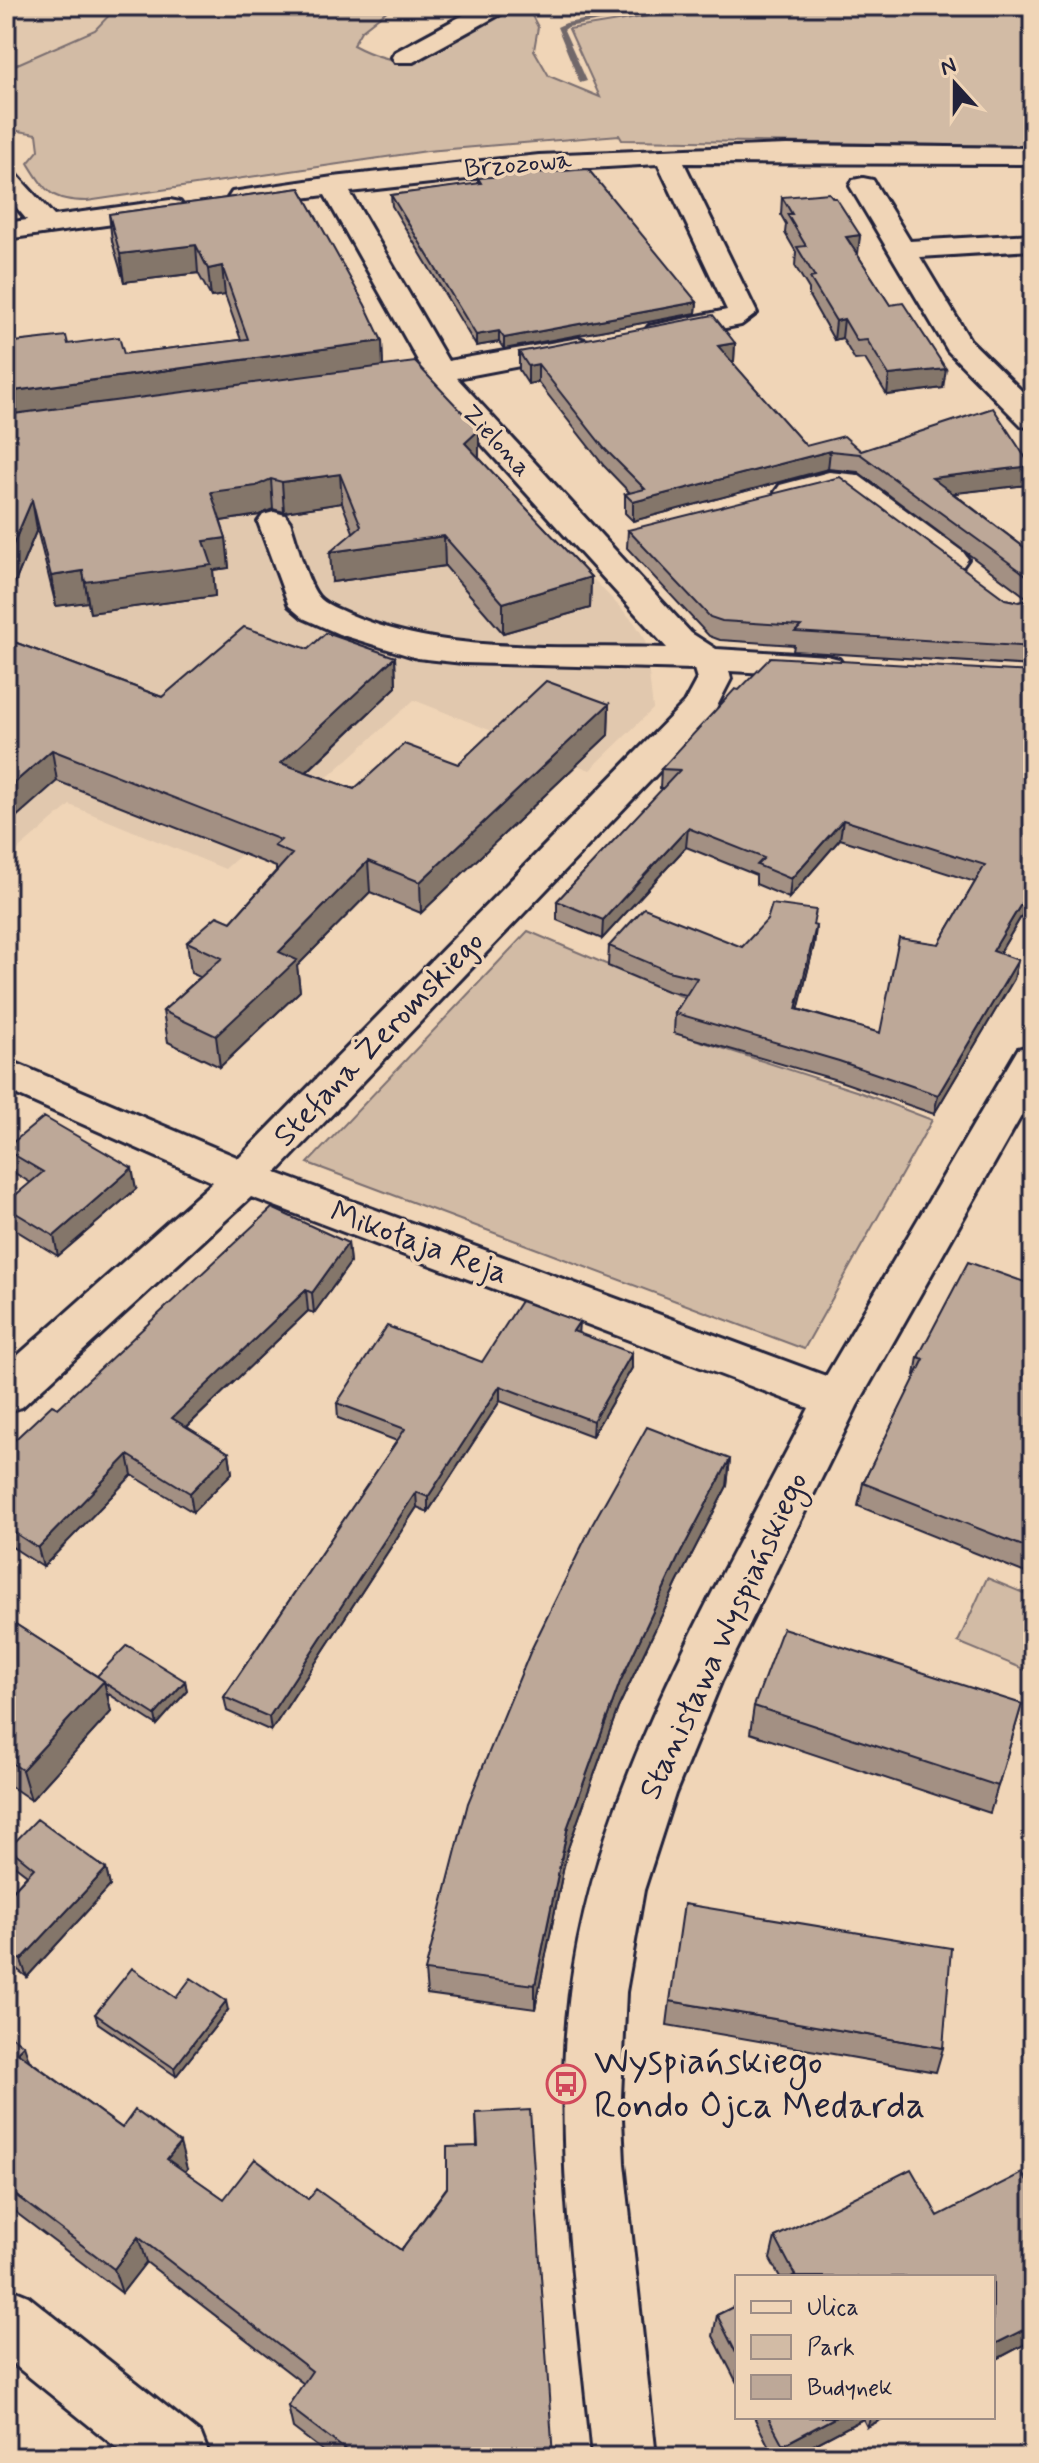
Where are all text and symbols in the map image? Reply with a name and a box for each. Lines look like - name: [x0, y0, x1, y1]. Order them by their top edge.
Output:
- north arrow: [915, 44, 995, 124]
- text: N: [937, 51, 960, 83]
- street label: Brzozowa: [463, 143, 573, 187]
- street label: Zielona: [454, 397, 538, 485]
- street label: Stefana Żeromskiego: [264, 921, 494, 1157]
- street label: Mikołaja Reja: [324, 1191, 514, 1295]
- street label: Stanisława Wyspiańskiego: [630, 1465, 820, 1807]
- place label: Wyspiańskiego Rondo Ojca Medarda: [594, 2038, 925, 2131]
- bus stop icon: Wyspiańskiego Rondo Ojca Medarda: [545, 2063, 587, 2105]
- legend: [735, 2275, 995, 2419]
- text: Ulica: [807, 2293, 859, 2324]
- text: Park: [807, 2333, 855, 2364]
- text: Budynek: [807, 2373, 893, 2404]

